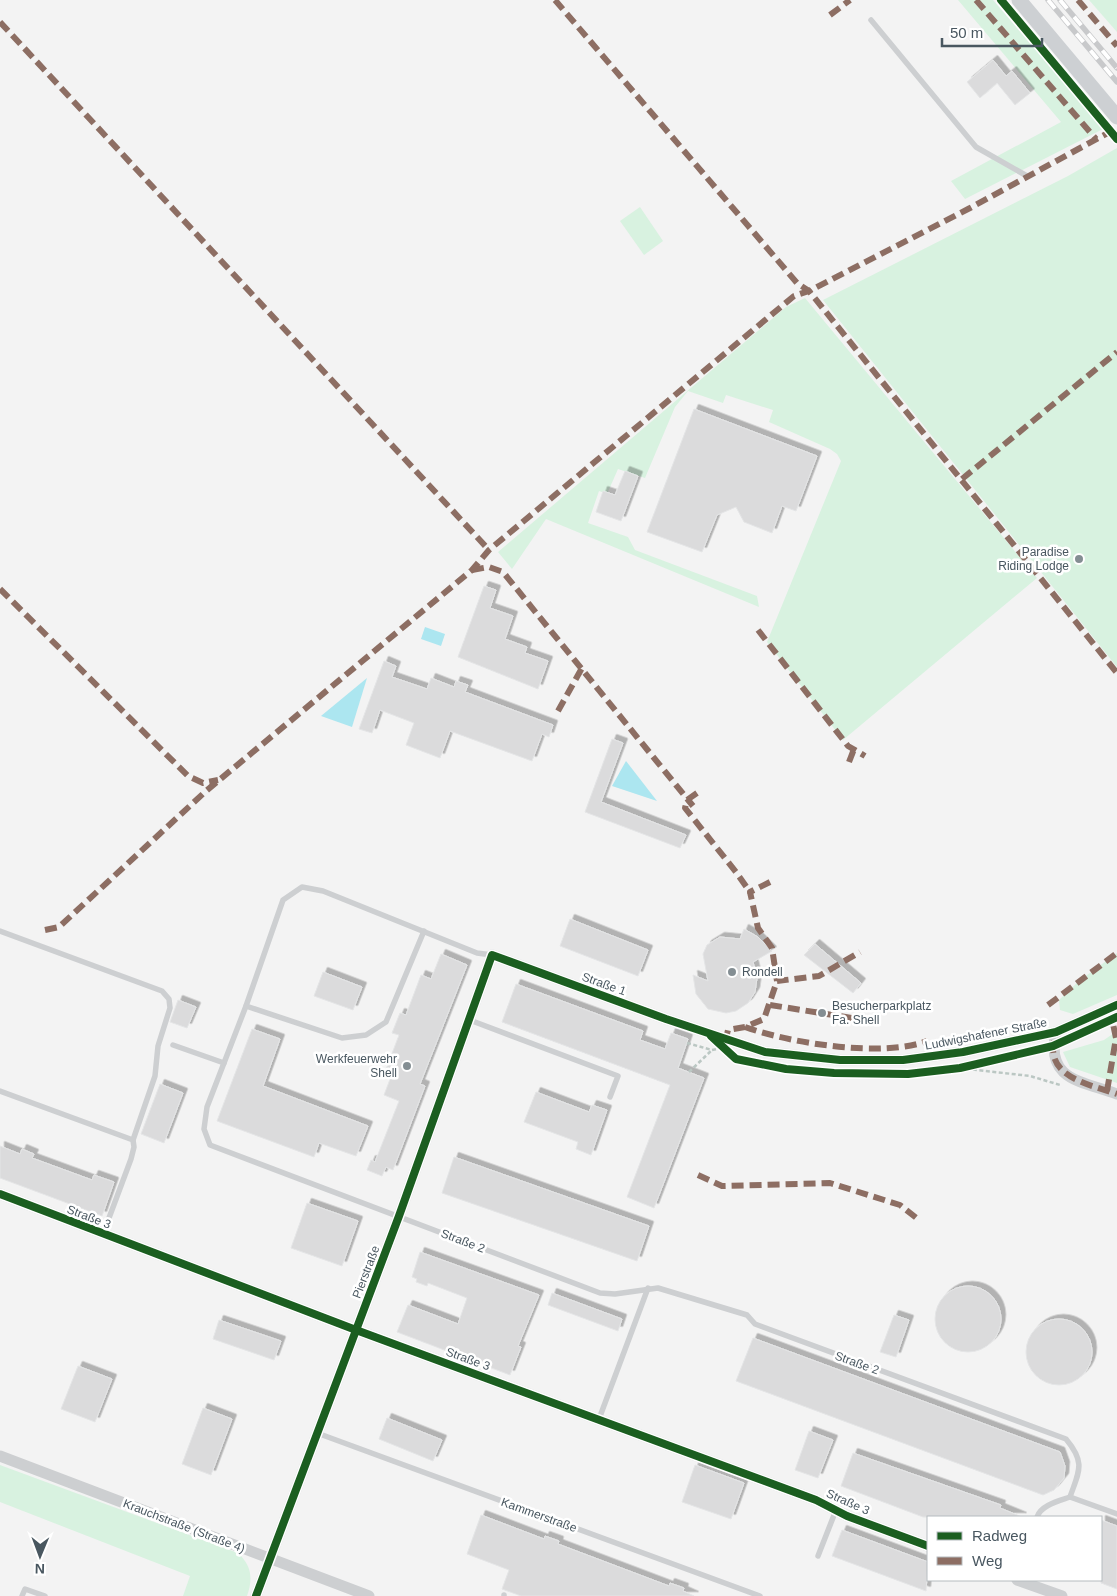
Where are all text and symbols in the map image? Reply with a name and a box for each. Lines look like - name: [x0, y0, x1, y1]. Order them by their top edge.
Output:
- scale bar: [942, 15, 1042, 47]
- text: 50 m: [950, 24, 983, 41]
- place label: Paradise Riding Lodge: [998, 545, 1069, 573]
- marker: Paradise Riding Lodge: [1073, 553, 1085, 565]
- place label: Rondell: [742, 965, 783, 979]
- marker: Rondell: [726, 966, 738, 978]
- street label: Straße 1: [580, 970, 628, 999]
- place label: Besucherparkplatz Fa. Shell: [832, 999, 931, 1027]
- marker: Besucherparkplatz Fa. Shell: [816, 1007, 828, 1019]
- street label: Ludwigshafener Straße: [924, 1015, 1049, 1053]
- place label: Werkfeuerwehr Shell: [316, 1052, 397, 1080]
- marker: Werkfeuerwehr Shell: [401, 1060, 413, 1072]
- street label: Straße 3: [65, 1202, 113, 1232]
- street label: Straße 2: [439, 1226, 487, 1256]
- street label: Pierstraße: [350, 1243, 383, 1300]
- street label: Straße 3: [444, 1345, 492, 1374]
- street label: Straße 2: [833, 1349, 881, 1378]
- street label: Straße 3: [824, 1486, 872, 1518]
- street label: Kammerstraße: [499, 1495, 579, 1535]
- street label: Krauchstraße (Straße 4): [121, 1496, 247, 1556]
- legend: [927, 1516, 1102, 1581]
- text: Radweg: [972, 1527, 1027, 1544]
- north arrow: [15, 1531, 65, 1581]
- text: Weg: [972, 1552, 1003, 1569]
- text: N: [35, 1561, 45, 1577]

